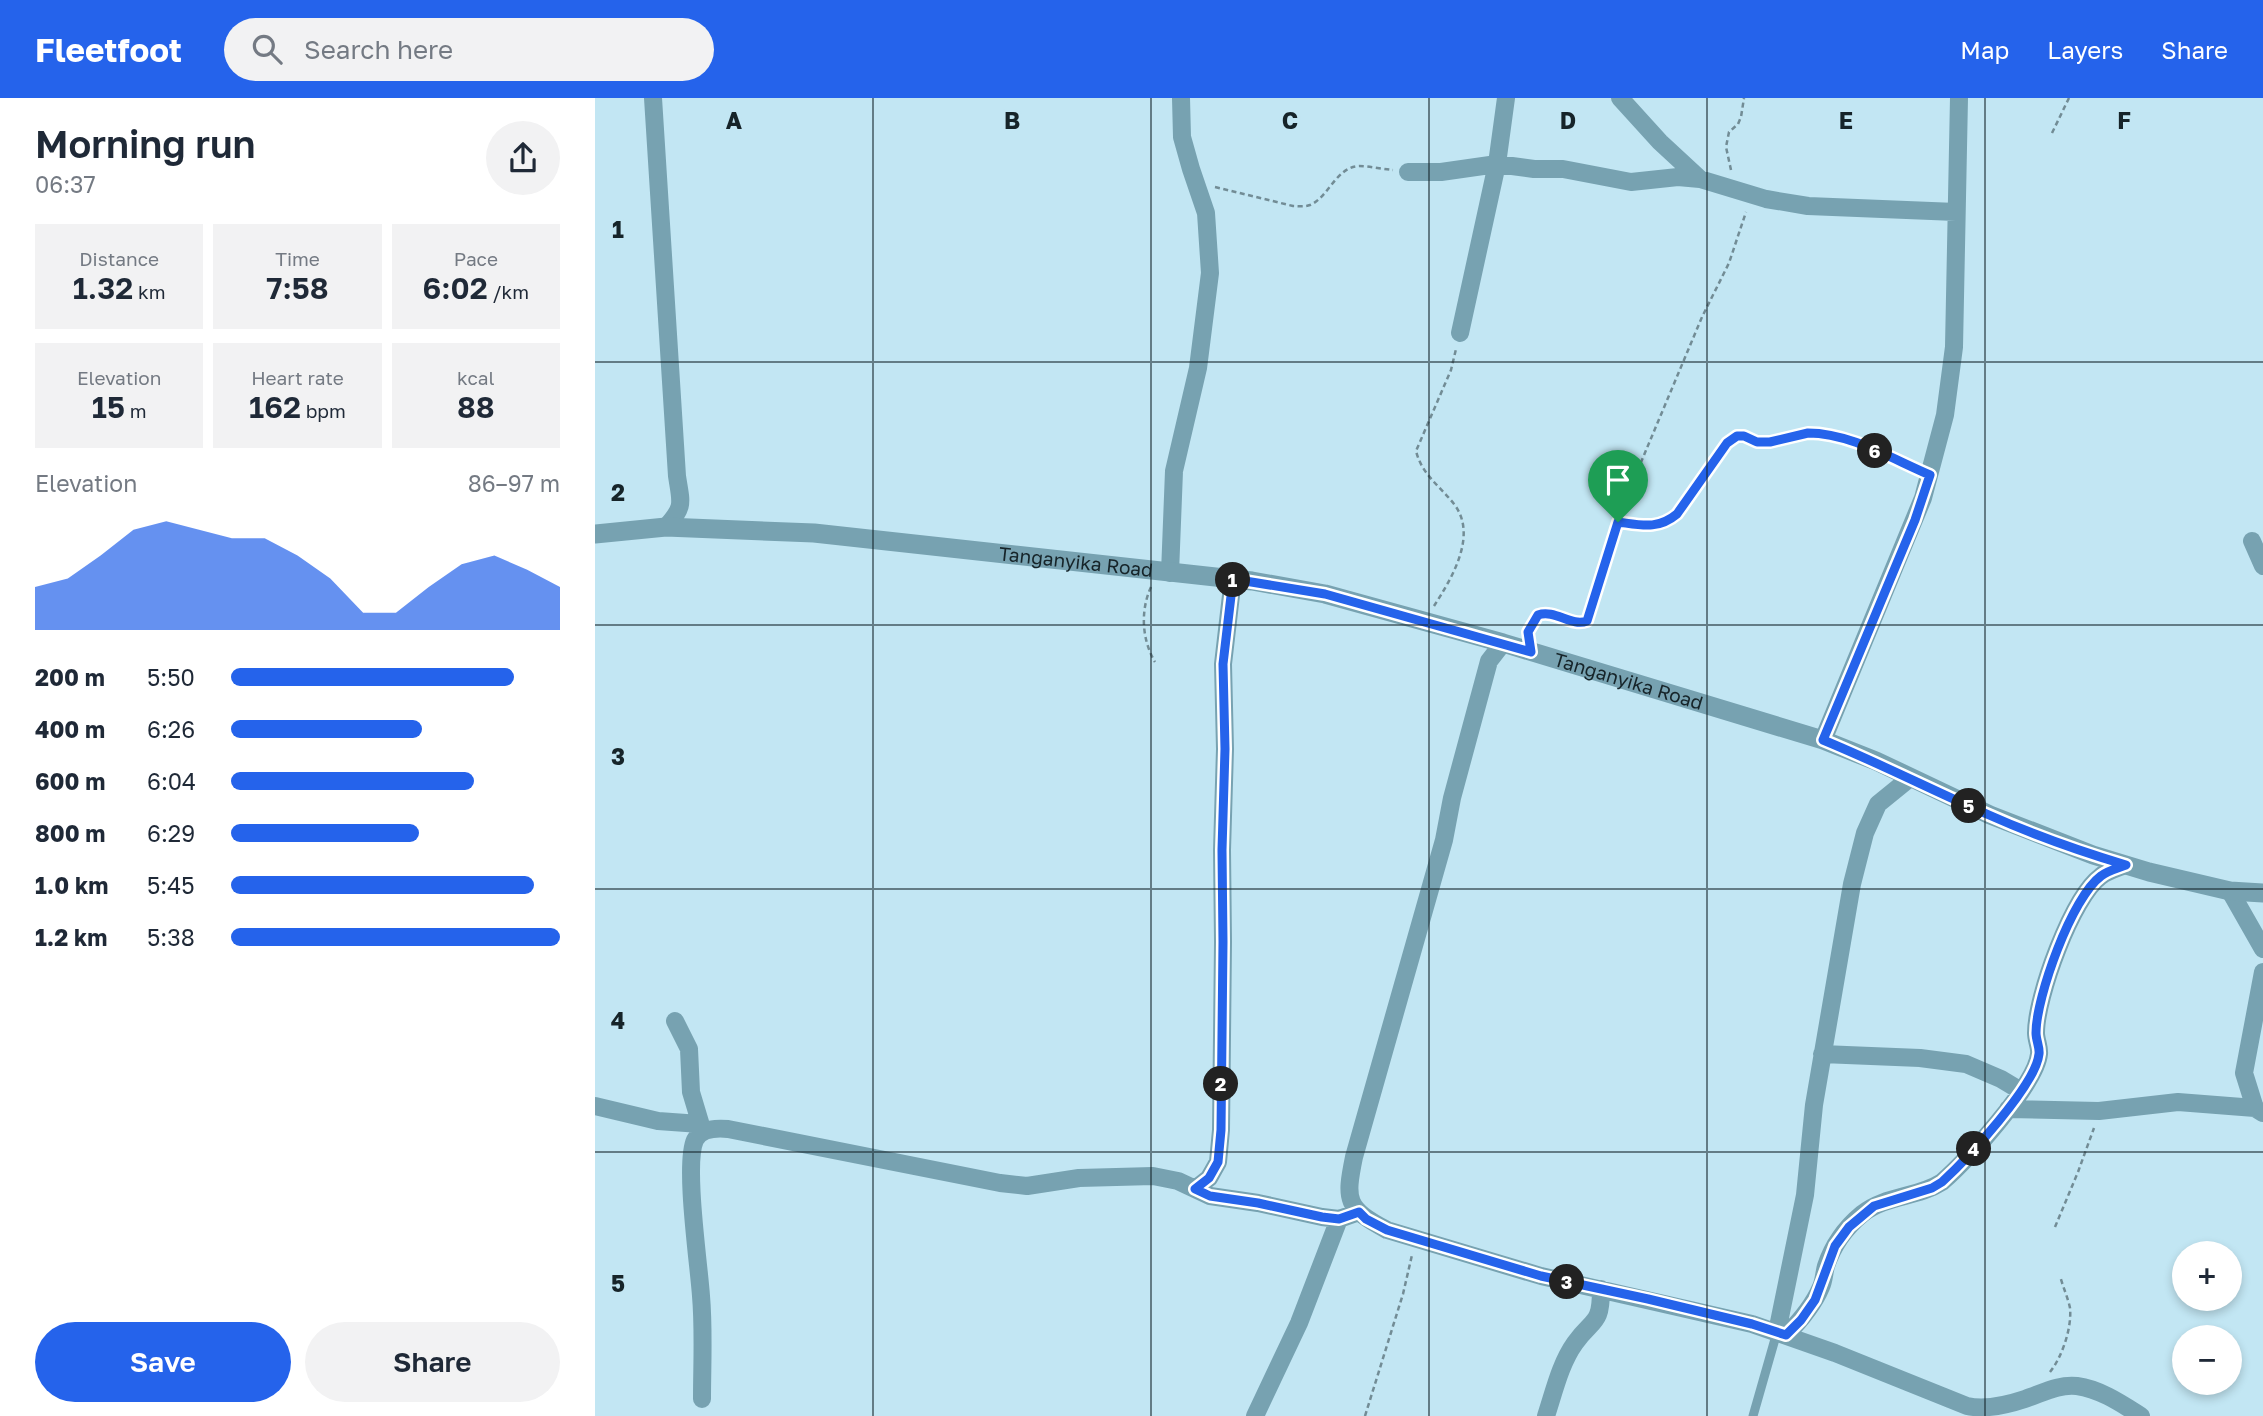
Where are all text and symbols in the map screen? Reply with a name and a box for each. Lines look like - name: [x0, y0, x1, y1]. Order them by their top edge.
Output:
- search box: [224, 18, 714, 81]
- text: Fleetfoot: [35, 30, 182, 69]
- icon: search: [248, 30, 286, 68]
- text: Search here: [304, 34, 453, 65]
- text: Map: [1960, 35, 2009, 64]
- text: Layers: [2047, 35, 2123, 64]
- text: Share: [2161, 35, 2228, 64]
- text: A: [726, 106, 743, 134]
- text: B: [1004, 106, 1020, 134]
- text: C: [1282, 106, 1298, 134]
- text: D: [1560, 106, 1576, 134]
- text: E: [1839, 106, 1853, 134]
- text: F: [2117, 106, 2131, 134]
- text: Morning run: [35, 121, 256, 166]
- button: share: [486, 121, 560, 195]
- text: 06:37: [35, 170, 96, 198]
- text: 1: [612, 215, 624, 243]
- text: Distance: [79, 247, 159, 270]
- text: Time: [275, 247, 320, 270]
- text: Pace: [454, 247, 498, 270]
- text: 1.32: [73, 270, 133, 306]
- text: 7:58: [266, 270, 329, 306]
- text: 6:02: [423, 270, 488, 306]
- text: km: [133, 280, 166, 303]
- text: /km: [488, 280, 529, 303]
- text: Elevation: [77, 366, 161, 389]
- text: Heart rate: [251, 366, 344, 389]
- text: kcal: [457, 366, 495, 389]
- text: 15: [92, 389, 125, 425]
- text: 162: [249, 389, 301, 425]
- text: 88: [457, 389, 495, 425]
- text: m: [125, 399, 147, 422]
- text: bpm: [301, 399, 346, 422]
- pin: 6: [1857, 434, 1893, 468]
- text: 6: [1868, 439, 1881, 462]
- pin: [1588, 450, 1648, 522]
- icon: arrive: [1599, 461, 1637, 499]
- text: Elevation: [35, 469, 137, 497]
- text: 86–97 m: [468, 469, 560, 497]
- text: 2: [611, 478, 625, 506]
- street label: Tanganyika Road: [998, 541, 1154, 581]
- pin: 1: [1215, 562, 1251, 598]
- text: 1: [1228, 568, 1237, 591]
- street label: Tanganyika Road: [1551, 647, 1706, 714]
- text: 200 m: [35, 663, 105, 691]
- text: 5:50: [147, 663, 195, 691]
- text: 400 m: [35, 715, 105, 743]
- text: 6:26: [147, 715, 195, 743]
- text: 3: [611, 742, 625, 770]
- text: 600 m: [35, 767, 105, 795]
- text: 6:04: [147, 767, 196, 795]
- pin: 5: [1951, 788, 1987, 824]
- text: 5: [1963, 794, 1974, 817]
- text: 800 m: [35, 819, 106, 847]
- text: 6:29: [147, 819, 195, 847]
- text: 1.0 km: [35, 871, 108, 899]
- text: 5:45: [147, 871, 195, 899]
- text: 1.2 km: [35, 923, 107, 951]
- text: 5:38: [147, 923, 195, 951]
- text: 4: [611, 1006, 625, 1034]
- pin: 2: [1203, 1066, 1239, 1102]
- text: 2: [1215, 1072, 1226, 1095]
- pin: 4: [1957, 1132, 1991, 1166]
- text: 4: [1968, 1137, 1979, 1160]
- map controls: [2172, 1241, 2242, 1395]
- button: +: [2172, 1241, 2242, 1311]
- pin: 3: [1549, 1264, 1585, 1300]
- text: 5: [611, 1269, 625, 1297]
- text: 3: [1561, 1270, 1572, 1293]
- button: Save: [35, 1322, 291, 1402]
- button: Share: [305, 1322, 560, 1402]
- button: −: [2172, 1325, 2242, 1395]

